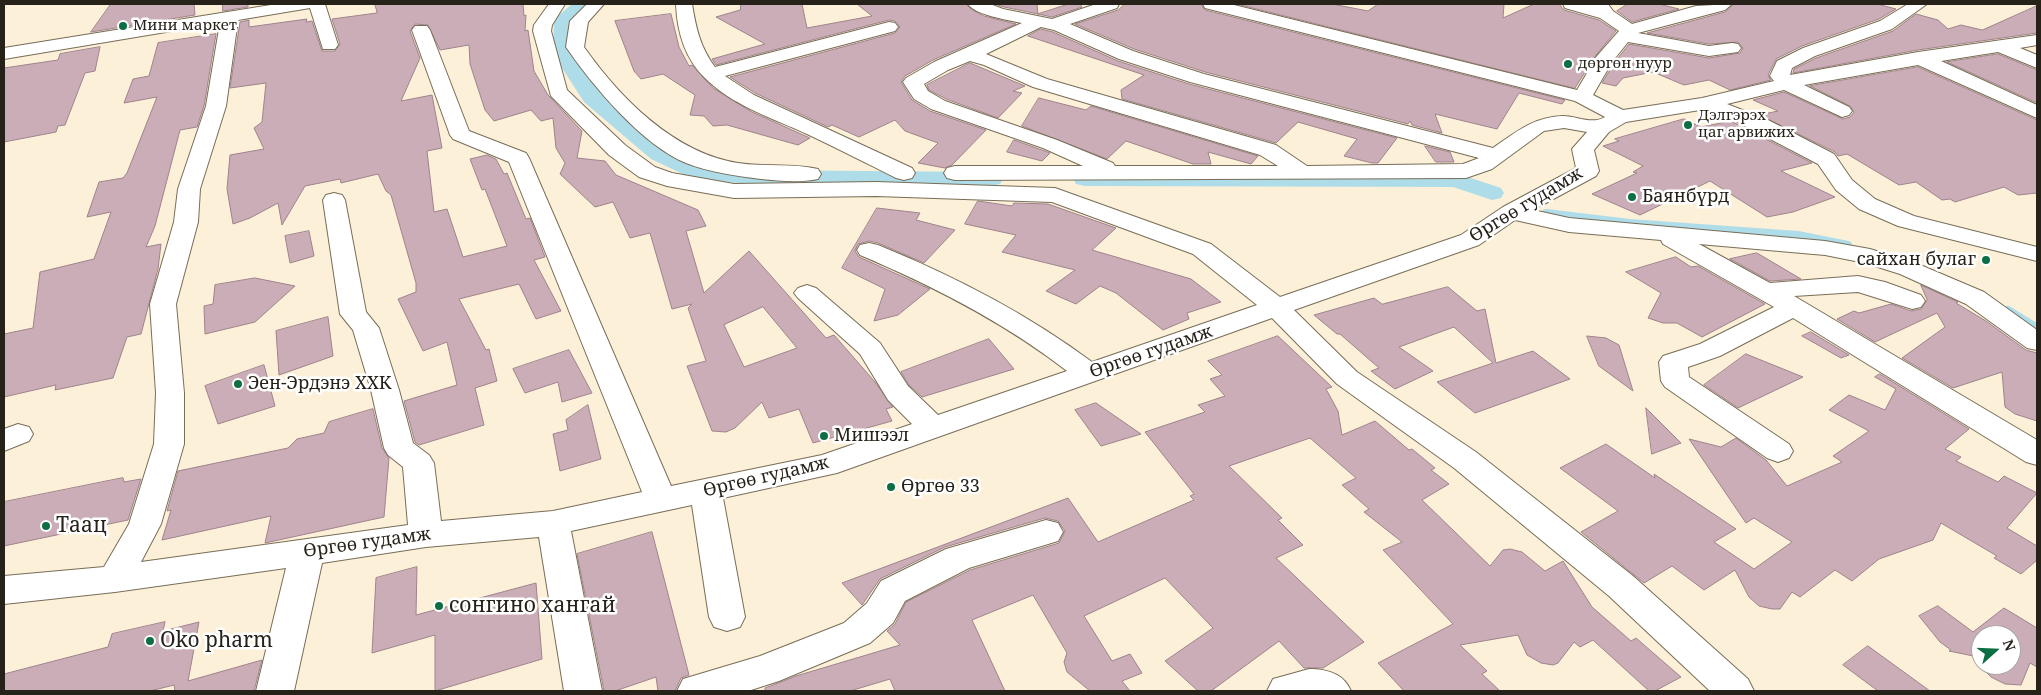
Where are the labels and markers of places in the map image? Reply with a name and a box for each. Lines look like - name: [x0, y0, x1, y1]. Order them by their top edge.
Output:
- place label: Мини маркет: [133, 17, 237, 35]
- marker: Мини маркет: [117, 20, 129, 32]
- place label: дөргөн нуур: [1578, 55, 1672, 73]
- marker: дөргөн нуур: [1562, 58, 1574, 70]
- place label: Дэлгэрэх цаг арвижих: [1698, 107, 1795, 142]
- marker: Дэлгэрэх цаг арвижих: [1682, 119, 1694, 131]
- place label: Баянбүрд: [1642, 186, 1729, 208]
- marker: Баянбүрд: [1626, 191, 1638, 203]
- place label: сайхан булаг: [1857, 249, 1976, 271]
- marker: сайхан булаг: [1980, 254, 1992, 266]
- place label: Эен-Эрдэнэ ХХК: [248, 373, 392, 395]
- marker: Эен-Эрдэнэ ХХК: [232, 378, 244, 390]
- place label: Мишээл: [834, 425, 909, 447]
- marker: Мишээл: [818, 430, 830, 442]
- place label: Өргөө 33: [901, 476, 980, 498]
- marker: Өргөө 33: [885, 481, 897, 493]
- place label: Таац: [56, 513, 107, 539]
- marker: Таац: [40, 520, 52, 532]
- place label: сонгино хангай: [449, 593, 616, 619]
- marker: сонгино хангай: [433, 600, 445, 612]
- place label: Oko pharm: [160, 628, 273, 654]
- marker: Oko pharm: [144, 635, 156, 647]

